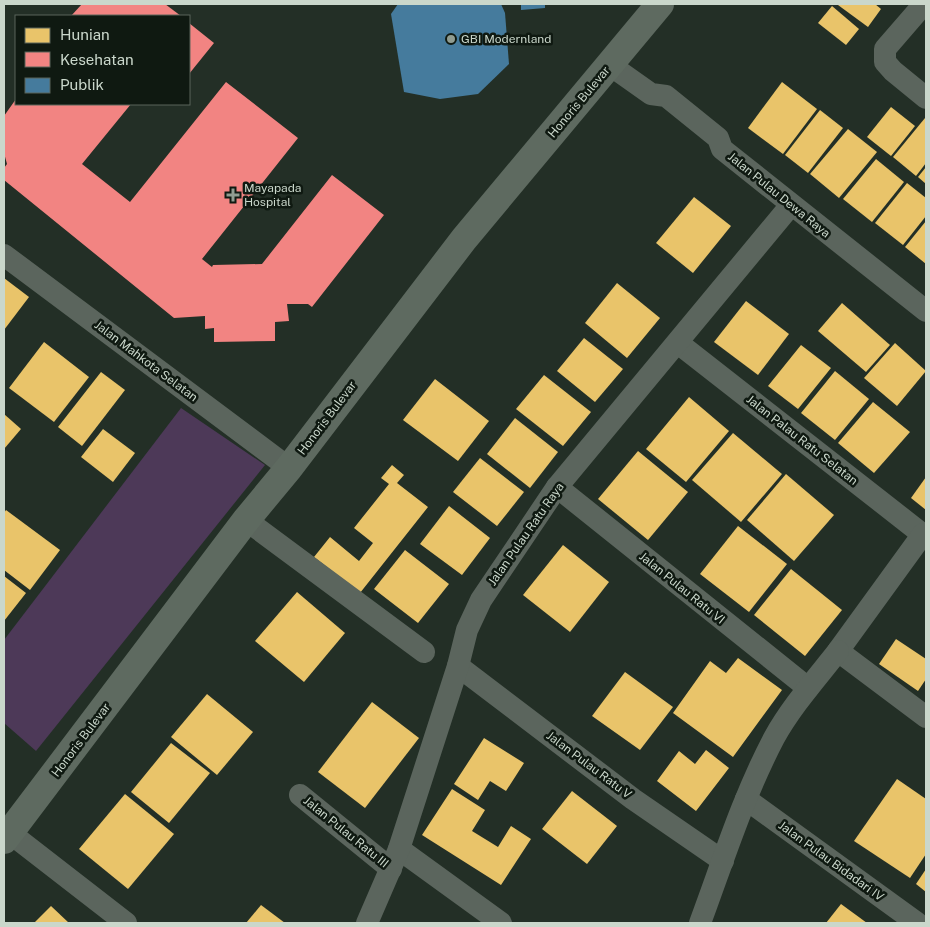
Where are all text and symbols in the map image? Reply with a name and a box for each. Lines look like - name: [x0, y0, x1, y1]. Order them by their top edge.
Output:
- legend: [15, 15, 190, 105]
- text: Hunian: [60, 26, 110, 43]
- place label: GBI Modernland: [461, 32, 551, 46]
- marker: GBI Modernland: [445, 33, 457, 45]
- text: Kesehatan: [60, 51, 134, 68]
- street label: Honoris Bulevar: [545, 63, 613, 140]
- text: Publik: [60, 76, 104, 93]
- street label: Jalan Pulau Dewa Raya: [725, 150, 833, 240]
- place label: Mayapada Hospital: [244, 181, 301, 209]
- marker: Mayapada Hospital: [226, 188, 240, 202]
- street label: Jalan Mahkota Selatan: [92, 318, 200, 404]
- street label: Honoris Bulevar: [295, 378, 359, 458]
- street label: Jalan Palau Ratu Selatan: [744, 392, 861, 488]
- street label: Jalan Pulau Ratu Raya: [485, 480, 567, 588]
- street label: Jalan Pulau Ratu VI: [636, 549, 728, 627]
- street label: Honoris Bulevar: [49, 700, 113, 780]
- street label: Jalan Pulau Ratu V: [544, 728, 634, 802]
- street label: Jalan Pulau Ratu III: [301, 793, 391, 871]
- street label: Jalan Pulau Bidadari IV: [776, 818, 886, 904]

